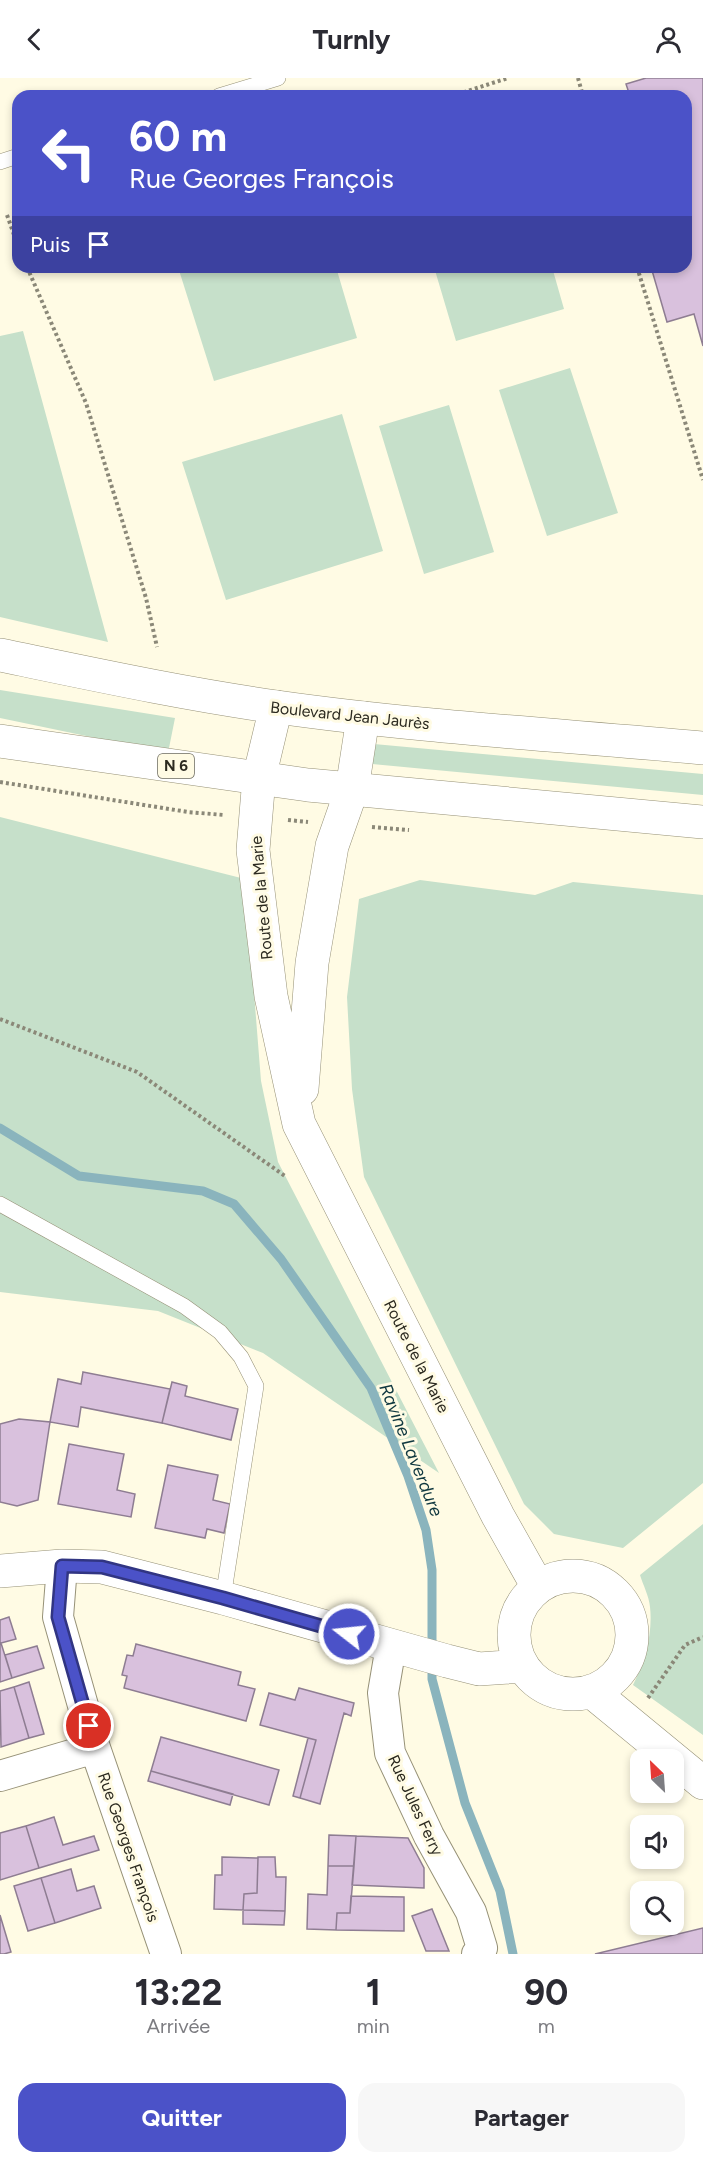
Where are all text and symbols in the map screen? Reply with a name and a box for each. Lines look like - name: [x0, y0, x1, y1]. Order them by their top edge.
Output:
- icon: back: [18, 23, 51, 56]
- text: Turnly: [313, 23, 390, 56]
- icon: person: [652, 23, 685, 56]
- text: 60 m: [129, 111, 227, 162]
- icon: left: [30, 114, 108, 192]
- text: Rue Georges François: [129, 162, 394, 195]
- icon: arrive: [82, 228, 115, 261]
- text: Puis: [30, 231, 70, 258]
- street label: Boulevard Jean Jaurès: [269, 698, 431, 733]
- road number: N 6: [158, 754, 194, 778]
- street label: Route de la Marie: [247, 835, 276, 961]
- street label: Route de la Marie: [380, 1297, 453, 1416]
- water label: Ravine Laverdure: [374, 1380, 448, 1520]
- position arrow: [317, 1602, 381, 1666]
- pin: [63, 1700, 114, 1751]
- icon: arrive: [72, 1709, 105, 1742]
- north arrow: [630, 1749, 684, 1803]
- map controls: [630, 1749, 684, 1935]
- street label: Rue Jules Ferry: [384, 1752, 447, 1859]
- street label: Rue Georges François: [94, 1770, 163, 1924]
- button: sound: [630, 1815, 684, 1869]
- button: search: [630, 1881, 684, 1935]
- text: 13:22: [135, 1971, 222, 2014]
- text: 1: [366, 1971, 381, 2014]
- text: 90: [524, 1971, 568, 2014]
- text: Arrivée: [147, 2014, 210, 2038]
- text: min: [357, 2014, 390, 2038]
- text: m: [538, 2014, 555, 2038]
- button: Quitter: [18, 2083, 346, 2152]
- button: Partager: [358, 2083, 685, 2152]

